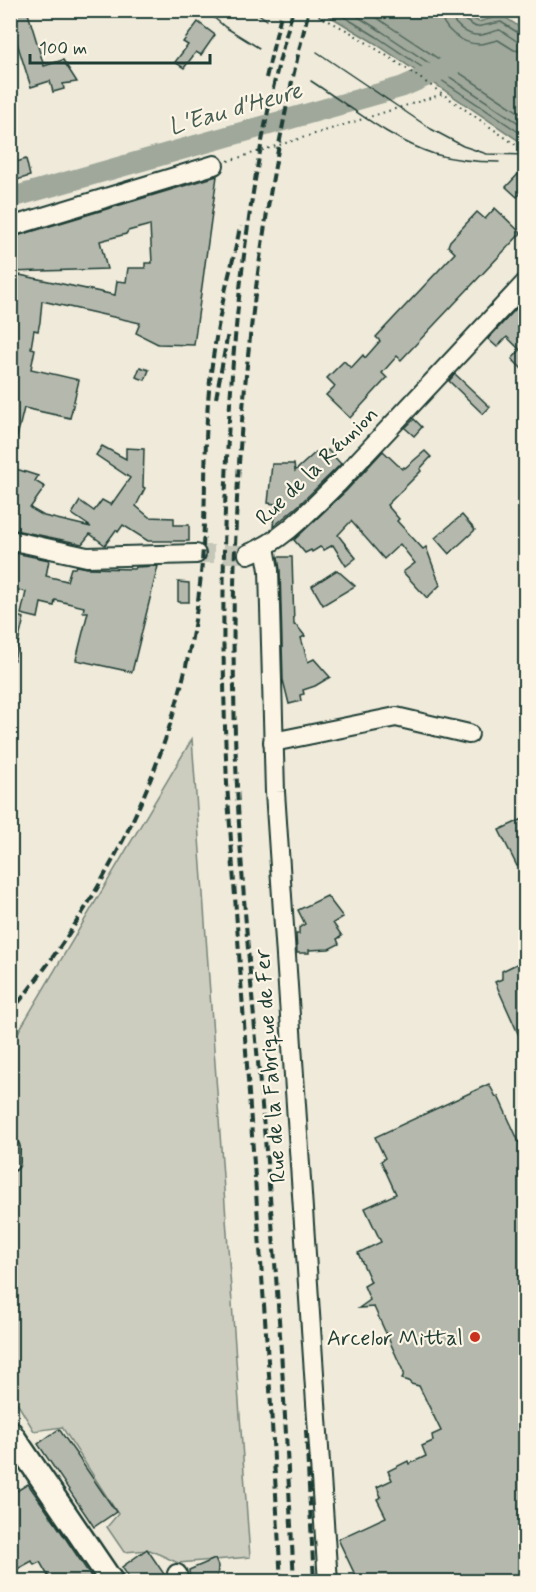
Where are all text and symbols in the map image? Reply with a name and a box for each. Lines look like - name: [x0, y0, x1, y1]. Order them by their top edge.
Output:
- scale bar: [30, 27, 210, 65]
- text: 100 m: [39, 37, 87, 61]
- water label: L'Eau d'Heure: [165, 75, 306, 143]
- street label: Rue de la Réunion: [250, 401, 385, 532]
- street label: Rue de la Fabrique de Fer: [249, 947, 293, 1184]
- place label: Arcelor Mittal: [327, 1325, 463, 1353]
- marker: Arcelor Mittal: [468, 1330, 482, 1344]

